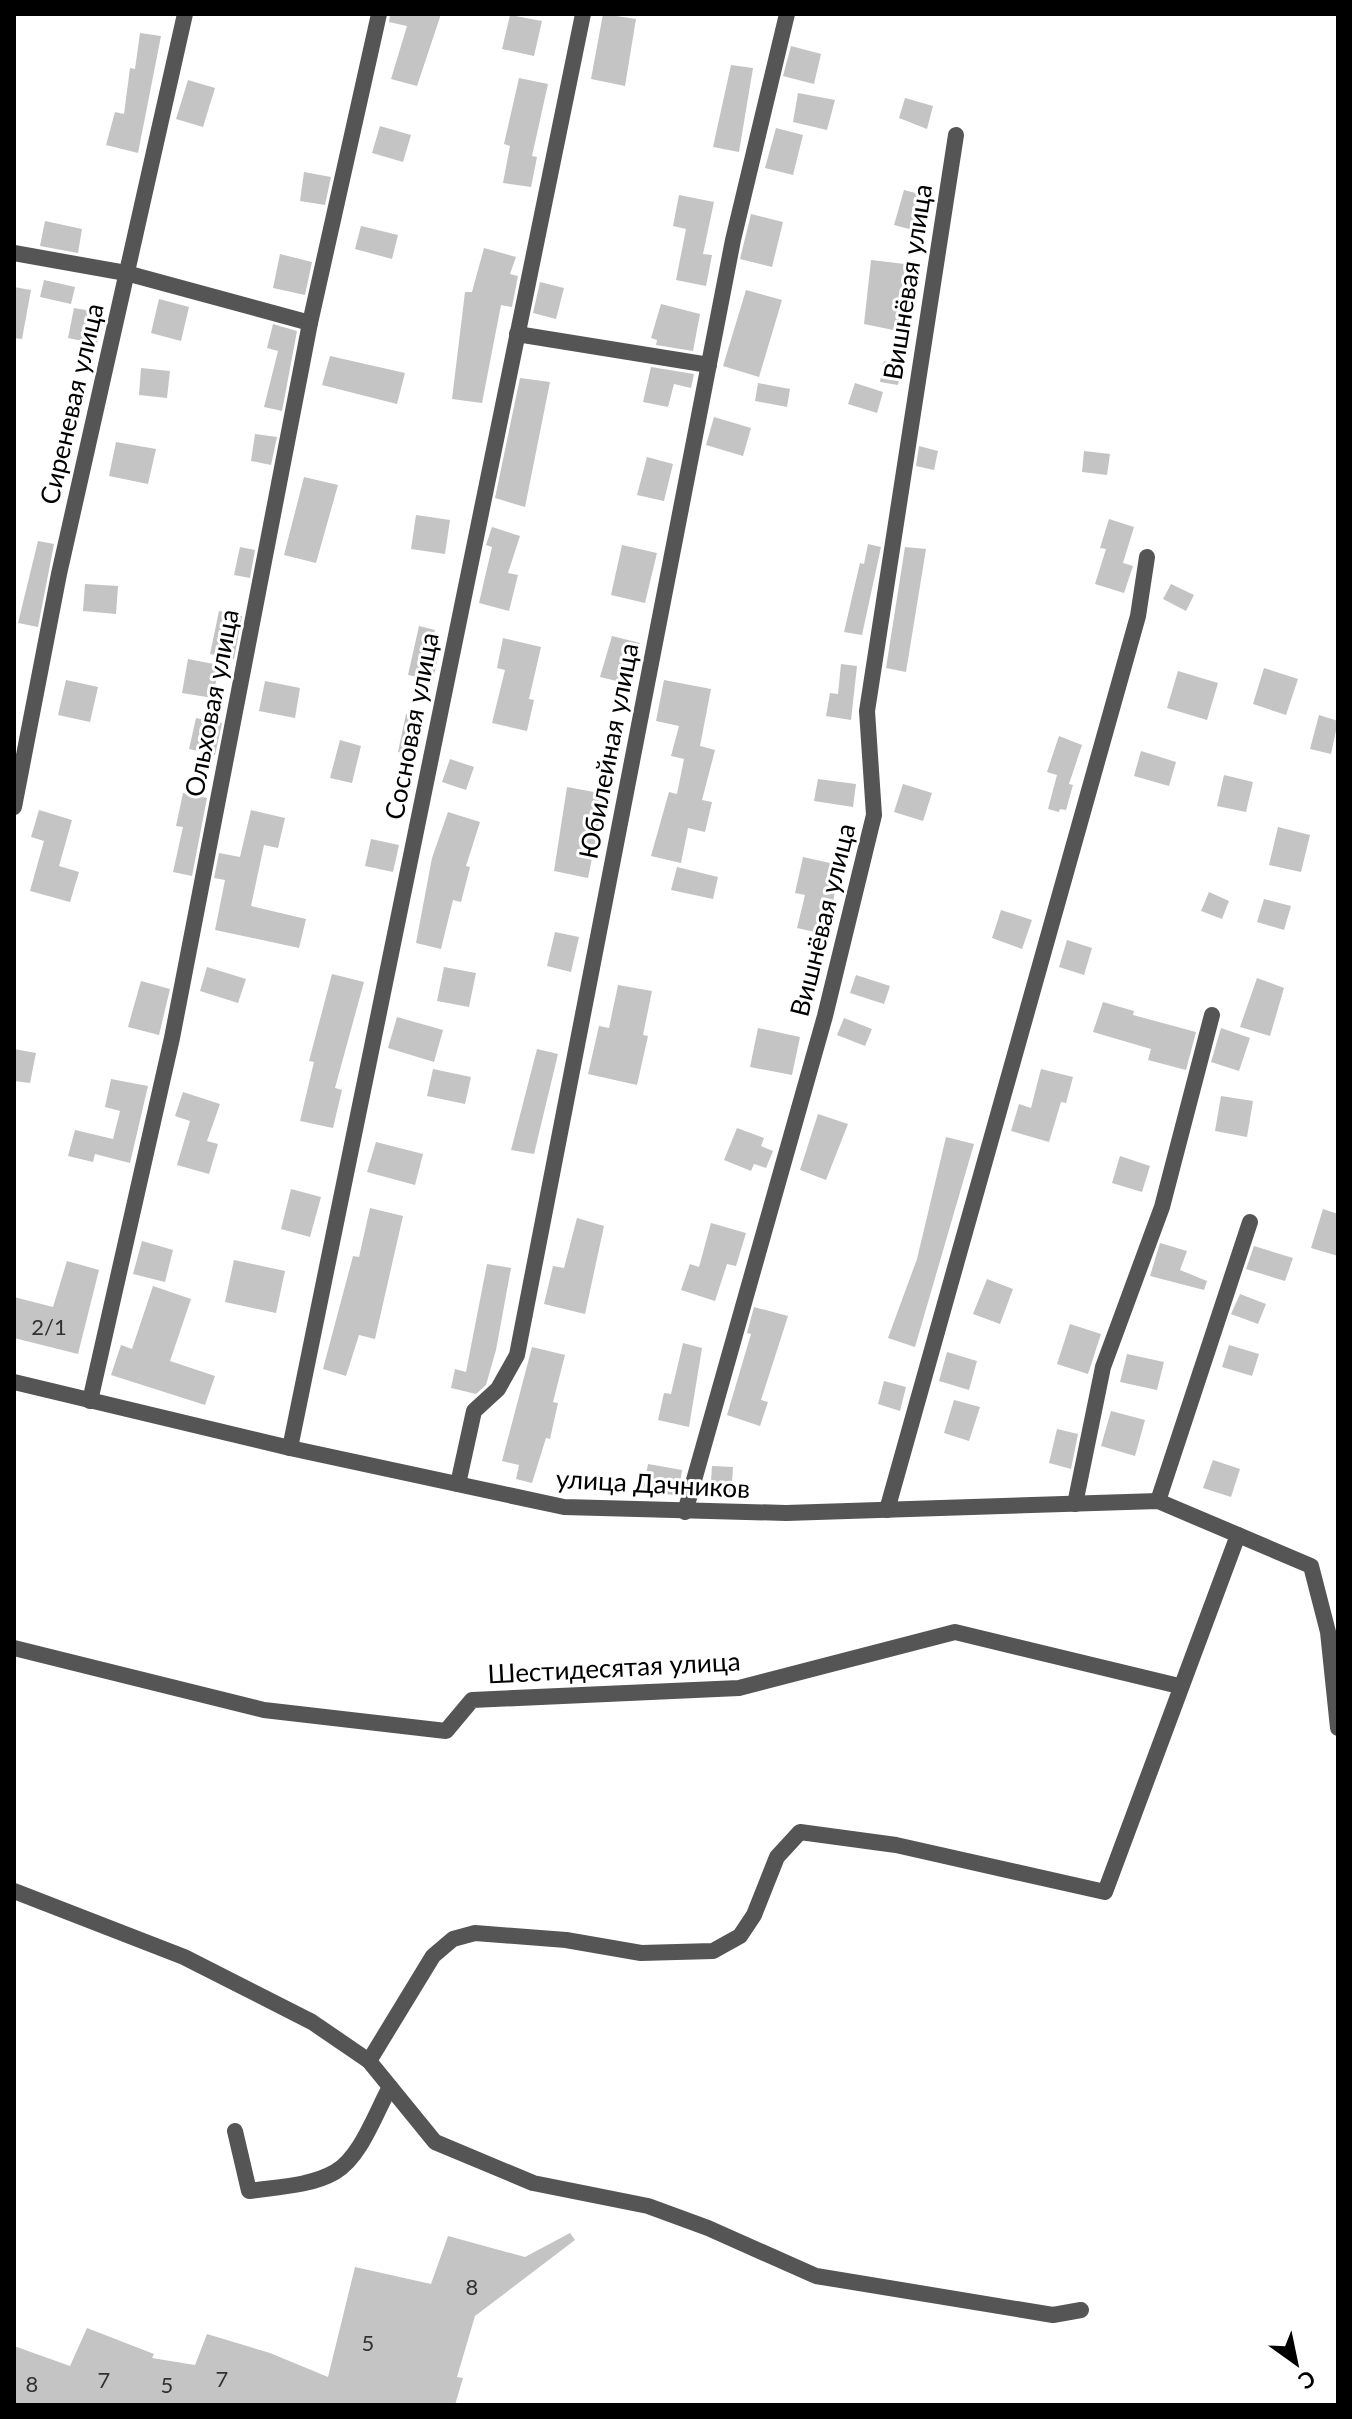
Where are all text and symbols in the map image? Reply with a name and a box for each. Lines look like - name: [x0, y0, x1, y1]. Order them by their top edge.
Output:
- street label: Вишнёвая улица: [876, 182, 938, 382]
- street label: Сиреневая улица: [32, 300, 110, 507]
- street label: Ольховая улица: [177, 606, 245, 799]
- street label: Сосновая улица: [377, 630, 445, 822]
- street label: Юбилейная улица: [571, 640, 645, 861]
- street label: Вишнёвая улица: [783, 820, 861, 1019]
- house number: 2/1: [31, 1313, 67, 1340]
- street label: улица Дачников: [555, 1462, 751, 1504]
- street label: Шестидесятая улица: [487, 1644, 741, 1690]
- house number: 8: [466, 2273, 478, 2300]
- north arrow: [1256, 2323, 1336, 2403]
- house number: 5: [362, 2329, 374, 2356]
- house number: 7: [216, 2365, 228, 2392]
- text: С: [1293, 2365, 1321, 2396]
- house number: 7: [98, 2366, 110, 2393]
- house number: 8: [26, 2370, 38, 2397]
- house number: 5: [161, 2371, 173, 2398]

